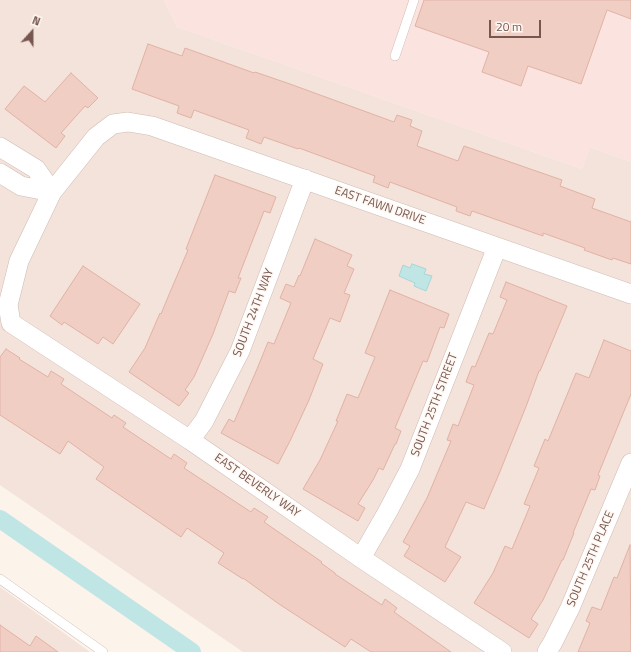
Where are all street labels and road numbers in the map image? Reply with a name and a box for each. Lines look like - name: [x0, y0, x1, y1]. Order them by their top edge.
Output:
- street label: EAST FAWN DRIVE: [333, 184, 427, 228]
- street label: SOUTH 24TH WAY: [231, 267, 277, 359]
- street label: SOUTH 25TH STREET: [409, 351, 461, 459]
- street label: EAST BEVERLY WAY: [211, 451, 303, 521]
- street label: SOUTH 25TH PLACE: [564, 509, 618, 609]

